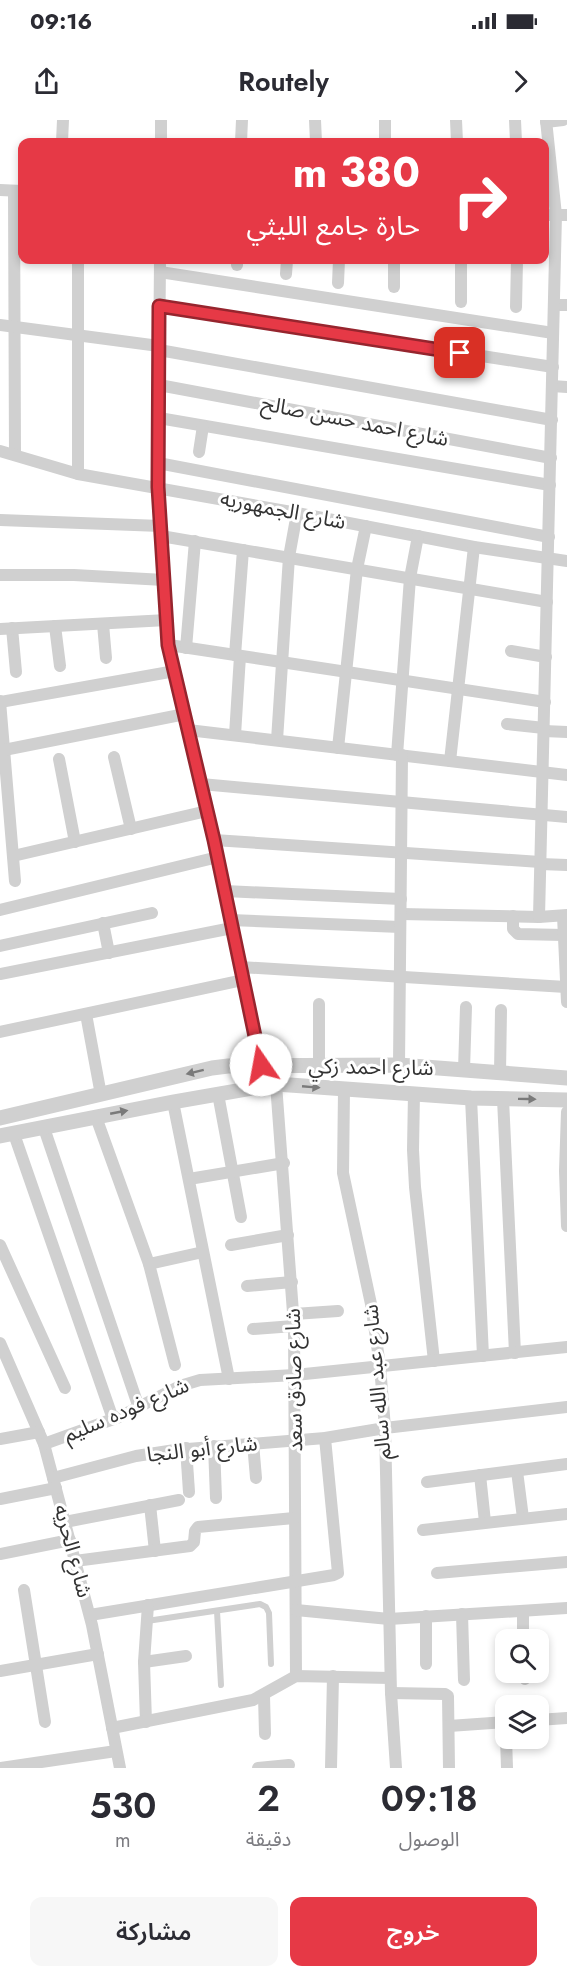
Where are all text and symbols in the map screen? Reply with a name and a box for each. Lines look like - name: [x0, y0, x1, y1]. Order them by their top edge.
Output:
- text: 09:16: [30, 5, 92, 37]
- text: Routely: [238, 62, 329, 101]
- icon: share: [30, 65, 63, 98]
- icon: forward: [504, 65, 537, 98]
- text: 380 m: [293, 142, 420, 203]
- icon: right: [441, 162, 519, 240]
- text: حارة جامع الليثي: [246, 206, 420, 245]
- pin: [434, 327, 485, 378]
- icon: arrive: [443, 336, 476, 369]
- street label: شارع احمد حسن صالح: [259, 388, 451, 454]
- street label: شارع الجمهوريه: [218, 483, 348, 537]
- position arrow: [229, 1033, 293, 1097]
- street label: شارع احمد زكي: [308, 1051, 434, 1084]
- one-way arrow: [185, 1068, 204, 1078]
- one-way arrow: [302, 1082, 321, 1092]
- one-way arrow: [518, 1095, 537, 1104]
- one-way arrow: [110, 1107, 129, 1116]
- street label: شارع عبد الله سالم: [355, 1303, 399, 1461]
- street label: شارع صادق سعد: [278, 1308, 310, 1452]
- street label: شارع فوده سليم: [59, 1370, 193, 1450]
- street label: شارع أبو النجا: [145, 1428, 259, 1470]
- street label: شارع الحريه: [46, 1501, 100, 1601]
- map controls: [495, 1629, 549, 1749]
- button: search: [495, 1629, 549, 1683]
- button: layers: [495, 1695, 549, 1749]
- text: 2: [257, 1772, 280, 1824]
- text: 09:18: [381, 1772, 478, 1824]
- text: 530: [89, 1779, 156, 1831]
- text: دقيقة: [246, 1825, 291, 1854]
- text: الوصول: [399, 1825, 460, 1854]
- text: m: [115, 1826, 131, 1855]
- button: مشاركة: [30, 1897, 278, 1966]
- button: خروج: [290, 1897, 537, 1966]

